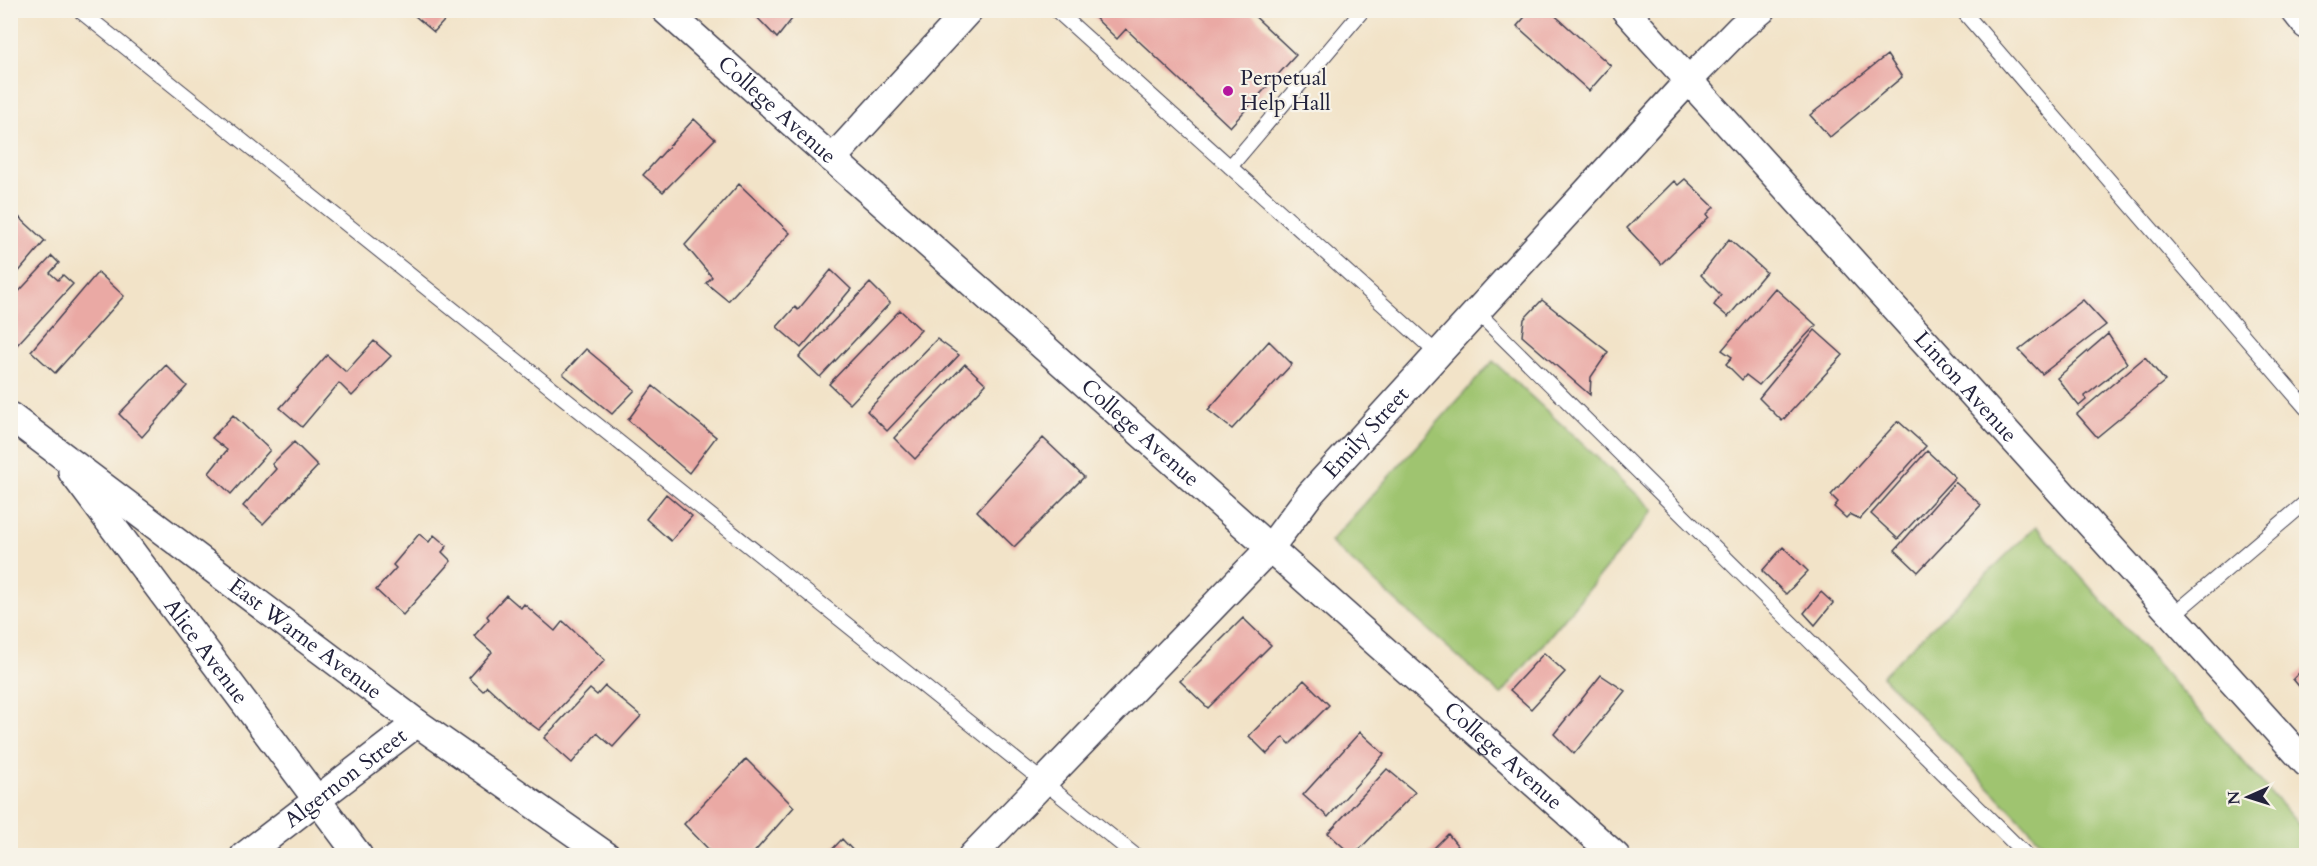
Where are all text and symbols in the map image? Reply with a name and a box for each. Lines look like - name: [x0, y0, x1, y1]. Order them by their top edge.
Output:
- street label: College Avenue: [711, 49, 843, 171]
- place label: Perpetual Help Hall: [1240, 63, 1331, 118]
- marker: Perpetual Help Hall: [1221, 84, 1235, 98]
- street label: Linton Avenue: [1907, 325, 2024, 449]
- street label: College Avenue: [1074, 372, 1206, 494]
- street label: Emily Street: [1317, 380, 1416, 485]
- street label: East Warne Avenue: [223, 571, 388, 706]
- street label: Alice Avenue: [157, 592, 255, 710]
- street label: College Avenue: [1437, 695, 1569, 817]
- street label: Algernon Street: [278, 721, 413, 835]
- north arrow: [2218, 767, 2278, 827]
- text: N: [2223, 790, 2245, 805]

